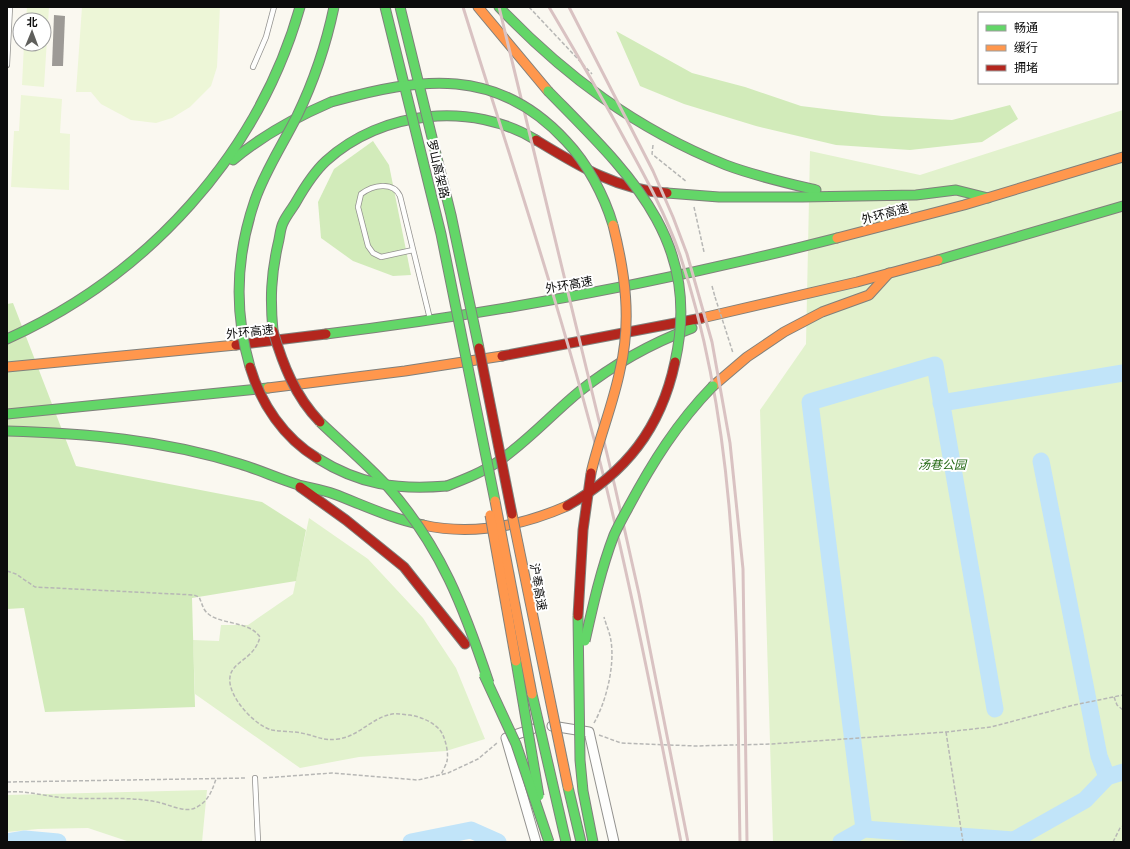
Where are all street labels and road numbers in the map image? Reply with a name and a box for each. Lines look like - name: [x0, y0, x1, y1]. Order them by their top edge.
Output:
- street label: 罗山高架路: [424, 138, 453, 200]
- street label: 外环高速: [860, 200, 910, 227]
- street label: 外环高速: [544, 273, 594, 296]
- street label: 外环高速: [225, 322, 275, 341]
- street label: 沪奉高速: [527, 562, 550, 612]

